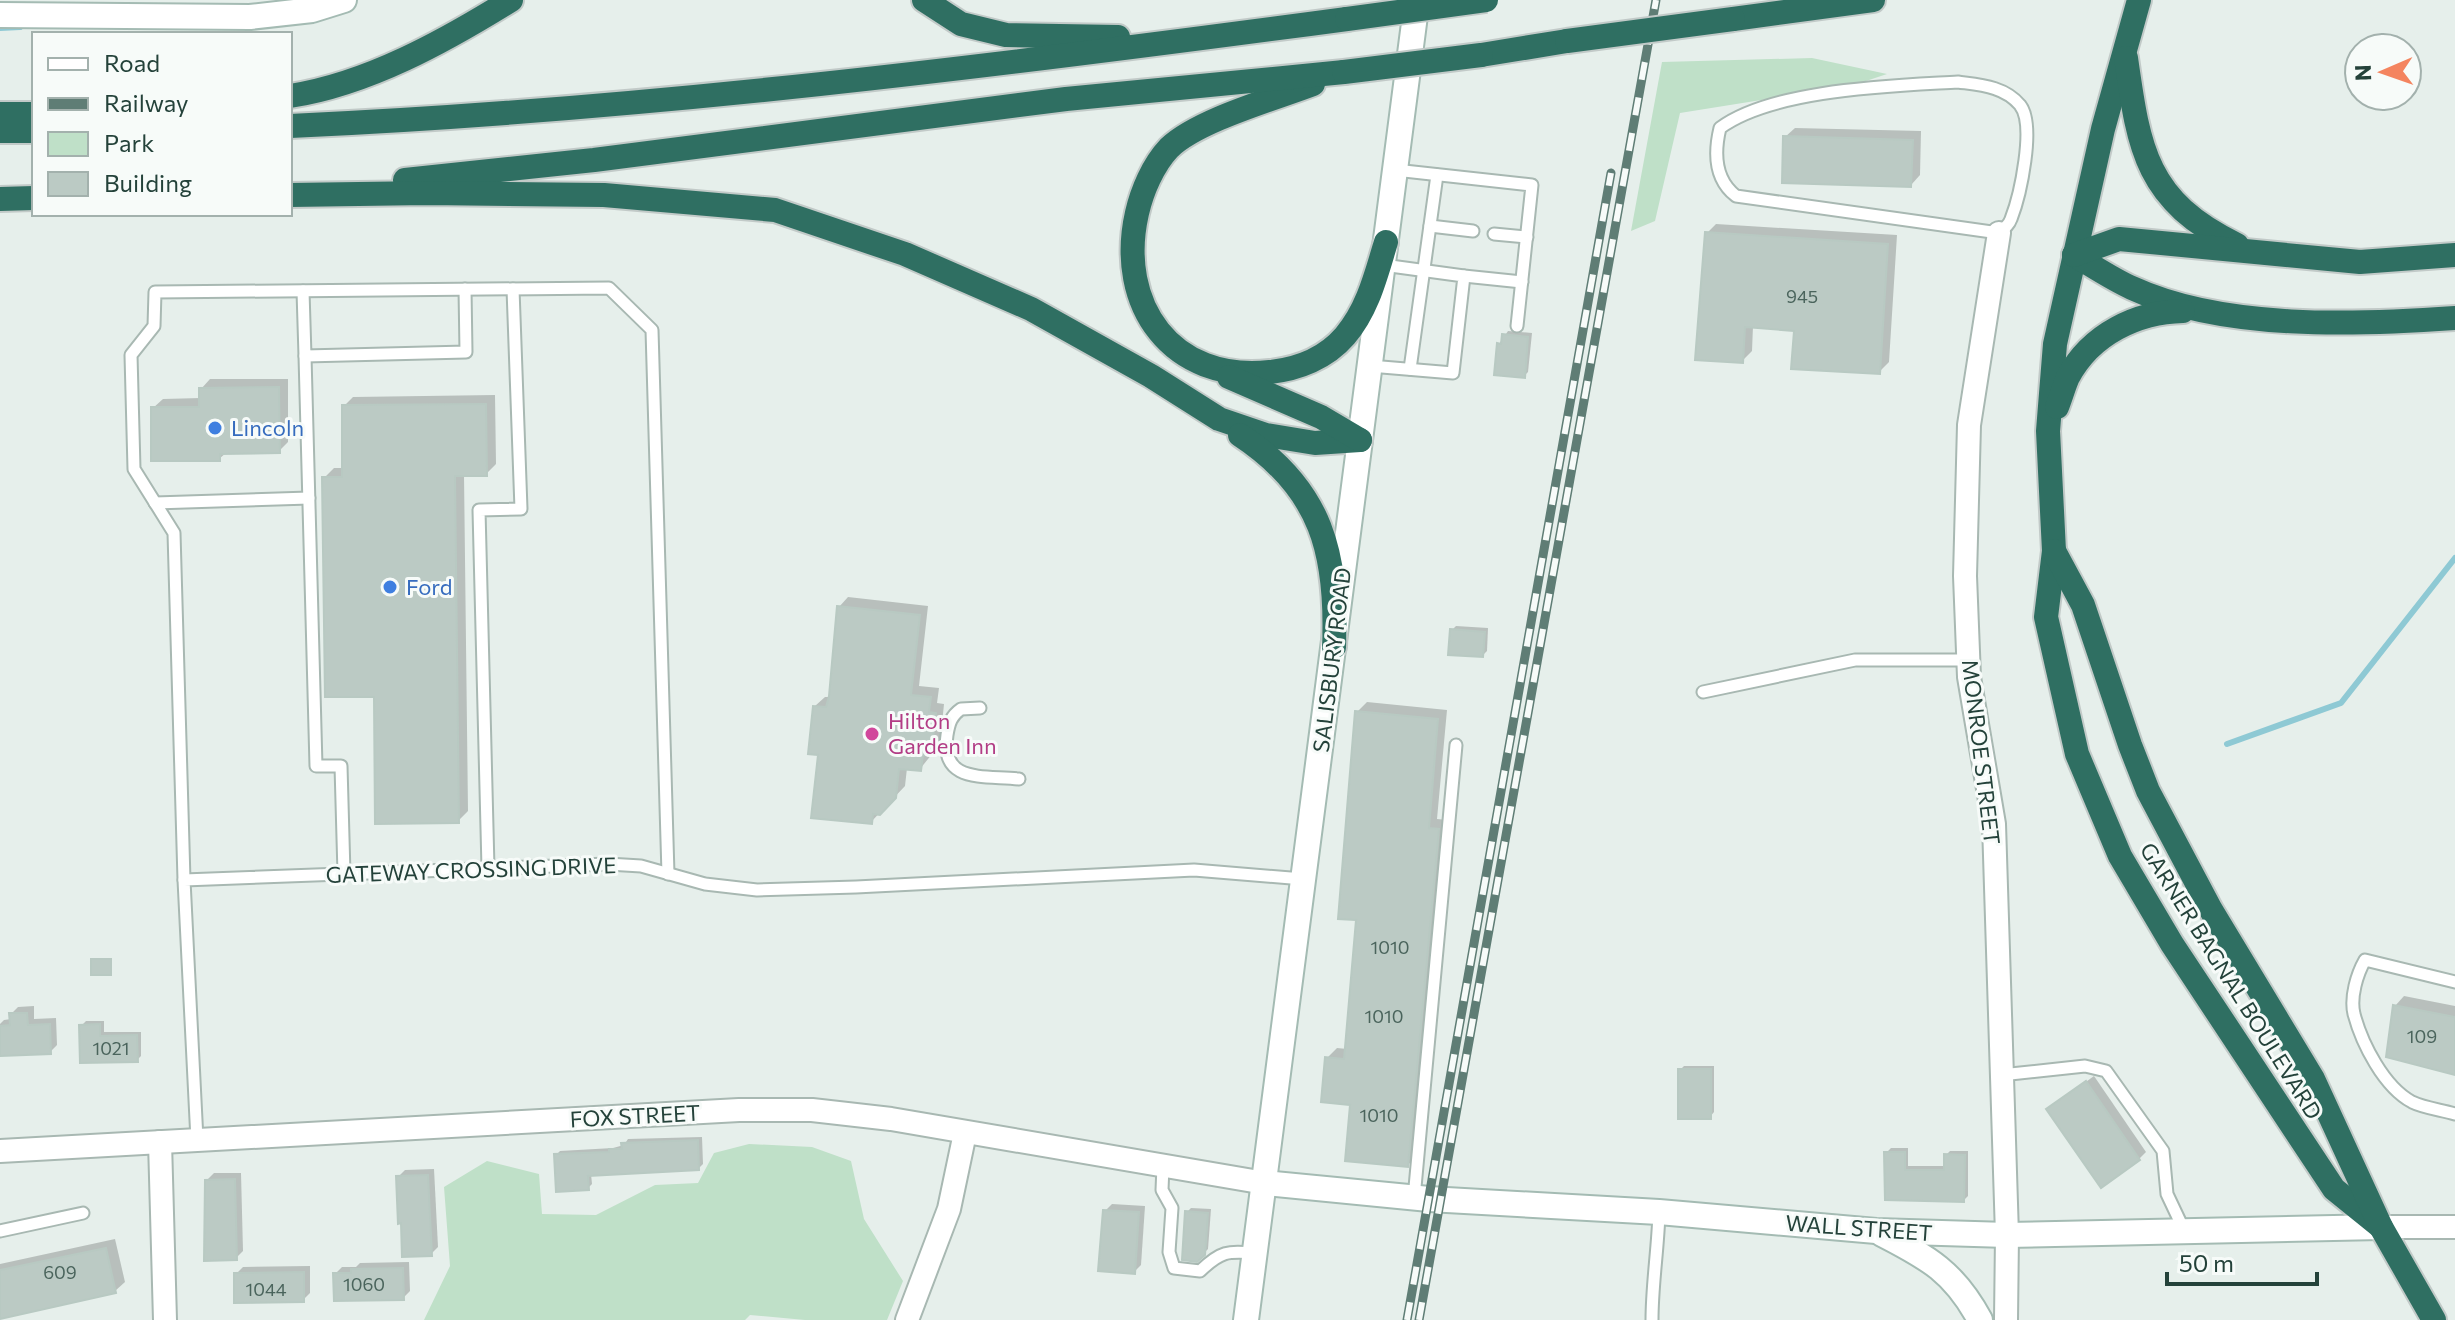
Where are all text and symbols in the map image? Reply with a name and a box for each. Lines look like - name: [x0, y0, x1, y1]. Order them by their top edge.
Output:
- legend: [32, 32, 292, 216]
- north arrow: [2343, 32, 2423, 112]
- text: Road: [104, 48, 160, 77]
- text: N: [2349, 64, 2376, 81]
- text: Railway: [104, 88, 189, 117]
- text: Park: [104, 128, 154, 157]
- text: Building: [104, 168, 192, 197]
- house number: 945: [1786, 285, 1818, 307]
- place label: Lincoln: [231, 414, 304, 441]
- marker: Lincoln: [206, 419, 224, 437]
- street label: SALISBURY ROAD: [1307, 566, 1356, 754]
- place label: Ford: [406, 573, 452, 600]
- marker: Ford: [381, 578, 399, 596]
- street label: MONROE STREET: [1957, 658, 2006, 846]
- place label: Hilton Garden Inn: [888, 707, 997, 759]
- marker: Hilton Garden Inn: [863, 725, 881, 743]
- street label: GARNER BAGNAL BOULEVARD: [2135, 837, 2328, 1124]
- street label: GATEWAY CROSSING DRIVE: [325, 851, 617, 888]
- house number: 1010: [1371, 936, 1409, 958]
- house number: 1010: [1365, 1005, 1403, 1027]
- house number: 109: [2407, 1025, 2437, 1047]
- house number: 1021: [92, 1037, 130, 1059]
- street label: FOX STREET: [569, 1099, 701, 1132]
- house number: 1010: [1360, 1104, 1398, 1126]
- street label: WALL STREET: [1785, 1209, 1933, 1246]
- scale bar: [2167, 1236, 2317, 1286]
- text: 50 m: [2179, 1248, 2234, 1277]
- house number: 609: [43, 1261, 77, 1283]
- house number: 1060: [343, 1273, 385, 1295]
- house number: 1044: [245, 1278, 287, 1300]

